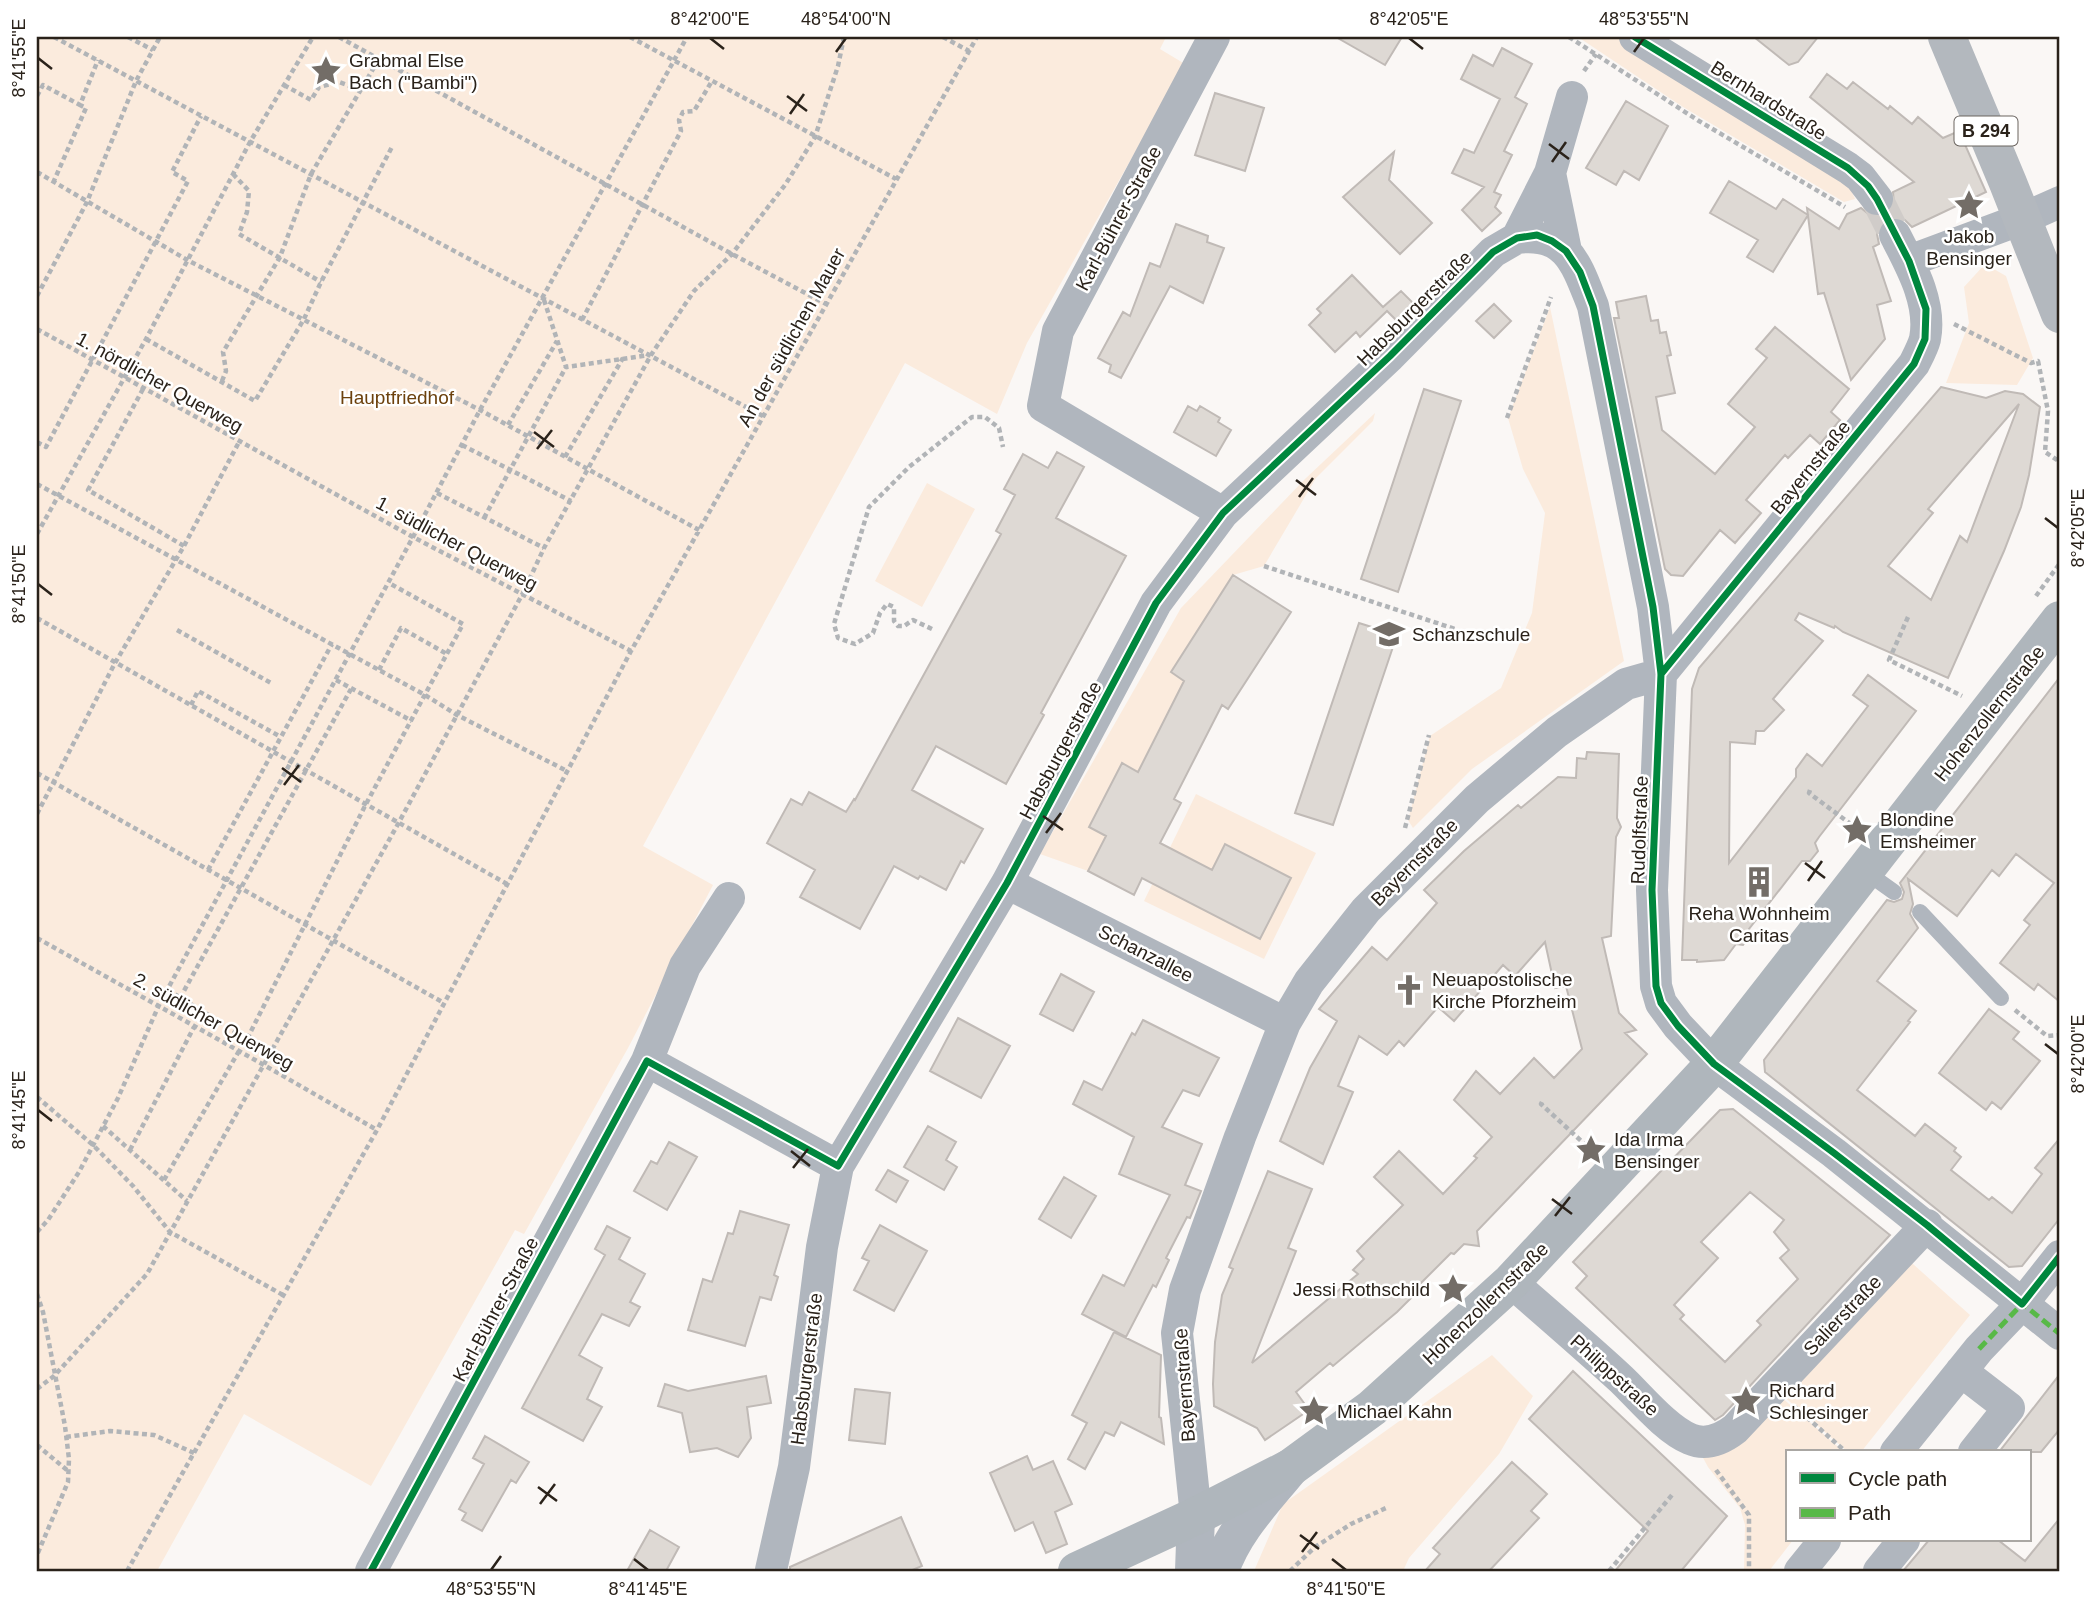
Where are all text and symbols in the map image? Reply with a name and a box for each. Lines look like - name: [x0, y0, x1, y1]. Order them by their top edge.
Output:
- text: 8°42'00"E: [670, 9, 750, 29]
- text: 48°54'00"N: [801, 9, 891, 29]
- text: 8°42'05"E: [1369, 9, 1449, 29]
- text: 48°53'55"N: [1599, 9, 1689, 29]
- text: 8°41'55"E: [9, 18, 29, 98]
- place label: Grabmal Else Bach ("Bambi"): [349, 50, 478, 93]
- place icon: Grabmal Else Bach ("Bambi"): [309, 54, 343, 88]
- street label: Bernhardstraße: [1707, 57, 1830, 144]
- road number: B 294: [1954, 116, 2018, 146]
- street label: Karl-Bührer-Straße: [1071, 142, 1165, 294]
- place icon: Jakob Bensinger: [1952, 188, 1986, 222]
- place label: Jakob Bensinger: [1926, 226, 2012, 269]
- street label: An der südlichen Mauer: [734, 244, 850, 430]
- street label: Habsburgerstraße: [1353, 247, 1476, 370]
- street label: 1. nördlicher Querweg: [73, 328, 247, 437]
- park label: Hauptfriedhof: [340, 387, 455, 408]
- street label: Bayernstraße: [1766, 416, 1854, 518]
- text: 8°42'05"E: [2068, 488, 2088, 568]
- street label: 1. südlicher Querweg: [373, 492, 541, 595]
- text: 8°41'50"E: [9, 544, 29, 624]
- school or university icon: Schanzschule: [1372, 617, 1406, 651]
- place label: Schanzschule: [1412, 624, 1530, 645]
- street label: Hohenzollernstraße: [1930, 642, 2049, 785]
- street label: Habsburgerstraße: [1015, 678, 1106, 823]
- street label: Rudolfstraße: [1627, 775, 1652, 885]
- place label: Blondine Emsheimer: [1880, 809, 1977, 852]
- place icon: Blondine Emsheimer: [1840, 813, 1874, 847]
- street label: Bayernstraße: [1367, 815, 1462, 910]
- building icon: Reha Wohnheim Caritas: [1742, 865, 1776, 899]
- place label: Reha Wohnheim Caritas: [1688, 903, 1830, 946]
- street label: Schanzallee: [1095, 921, 1197, 986]
- street label: 2. südlicher Querweg: [130, 969, 297, 1074]
- place label: Neuapostolische Kirche Pforzheim: [1432, 969, 1577, 1012]
- church icon: Neuapostolische Kirche Pforzheim: [1392, 973, 1426, 1007]
- text: 8°42'00"E: [2068, 1014, 2088, 1094]
- text: 8°41'45"E: [9, 1070, 29, 1150]
- place label: Ida Irma Bensinger: [1614, 1129, 1700, 1172]
- place icon: Ida Irma Bensinger: [1574, 1133, 1608, 1167]
- street label: Karl-Bührer-Straße: [448, 1233, 542, 1385]
- street label: Hohenzollernstraße: [1418, 1238, 1552, 1369]
- street label: Salierstraße: [1799, 1271, 1885, 1359]
- place icon: Jessi Rothschild: [1436, 1272, 1470, 1306]
- place label: Jessi Rothschild: [1293, 1279, 1430, 1300]
- street label: Habsburgerstraße: [787, 1292, 826, 1446]
- street label: Bayernstraße: [1170, 1327, 1199, 1443]
- street label: Philippstraße: [1566, 1330, 1663, 1420]
- place label: Richard Schlesinger: [1769, 1380, 1869, 1423]
- place icon: Richard Schlesinger: [1729, 1384, 1763, 1418]
- place icon: Michael Kahn: [1297, 1394, 1331, 1428]
- place label: Michael Kahn: [1337, 1401, 1452, 1422]
- legend: [1786, 1450, 2030, 1542]
- text: Cycle path: [1848, 1467, 1947, 1490]
- text: Path: [1848, 1501, 1891, 1524]
- text: 48°53'55"N: [446, 1579, 536, 1599]
- text: 8°41'45"E: [608, 1579, 688, 1599]
- text: 8°41'50"E: [1306, 1579, 1386, 1599]

